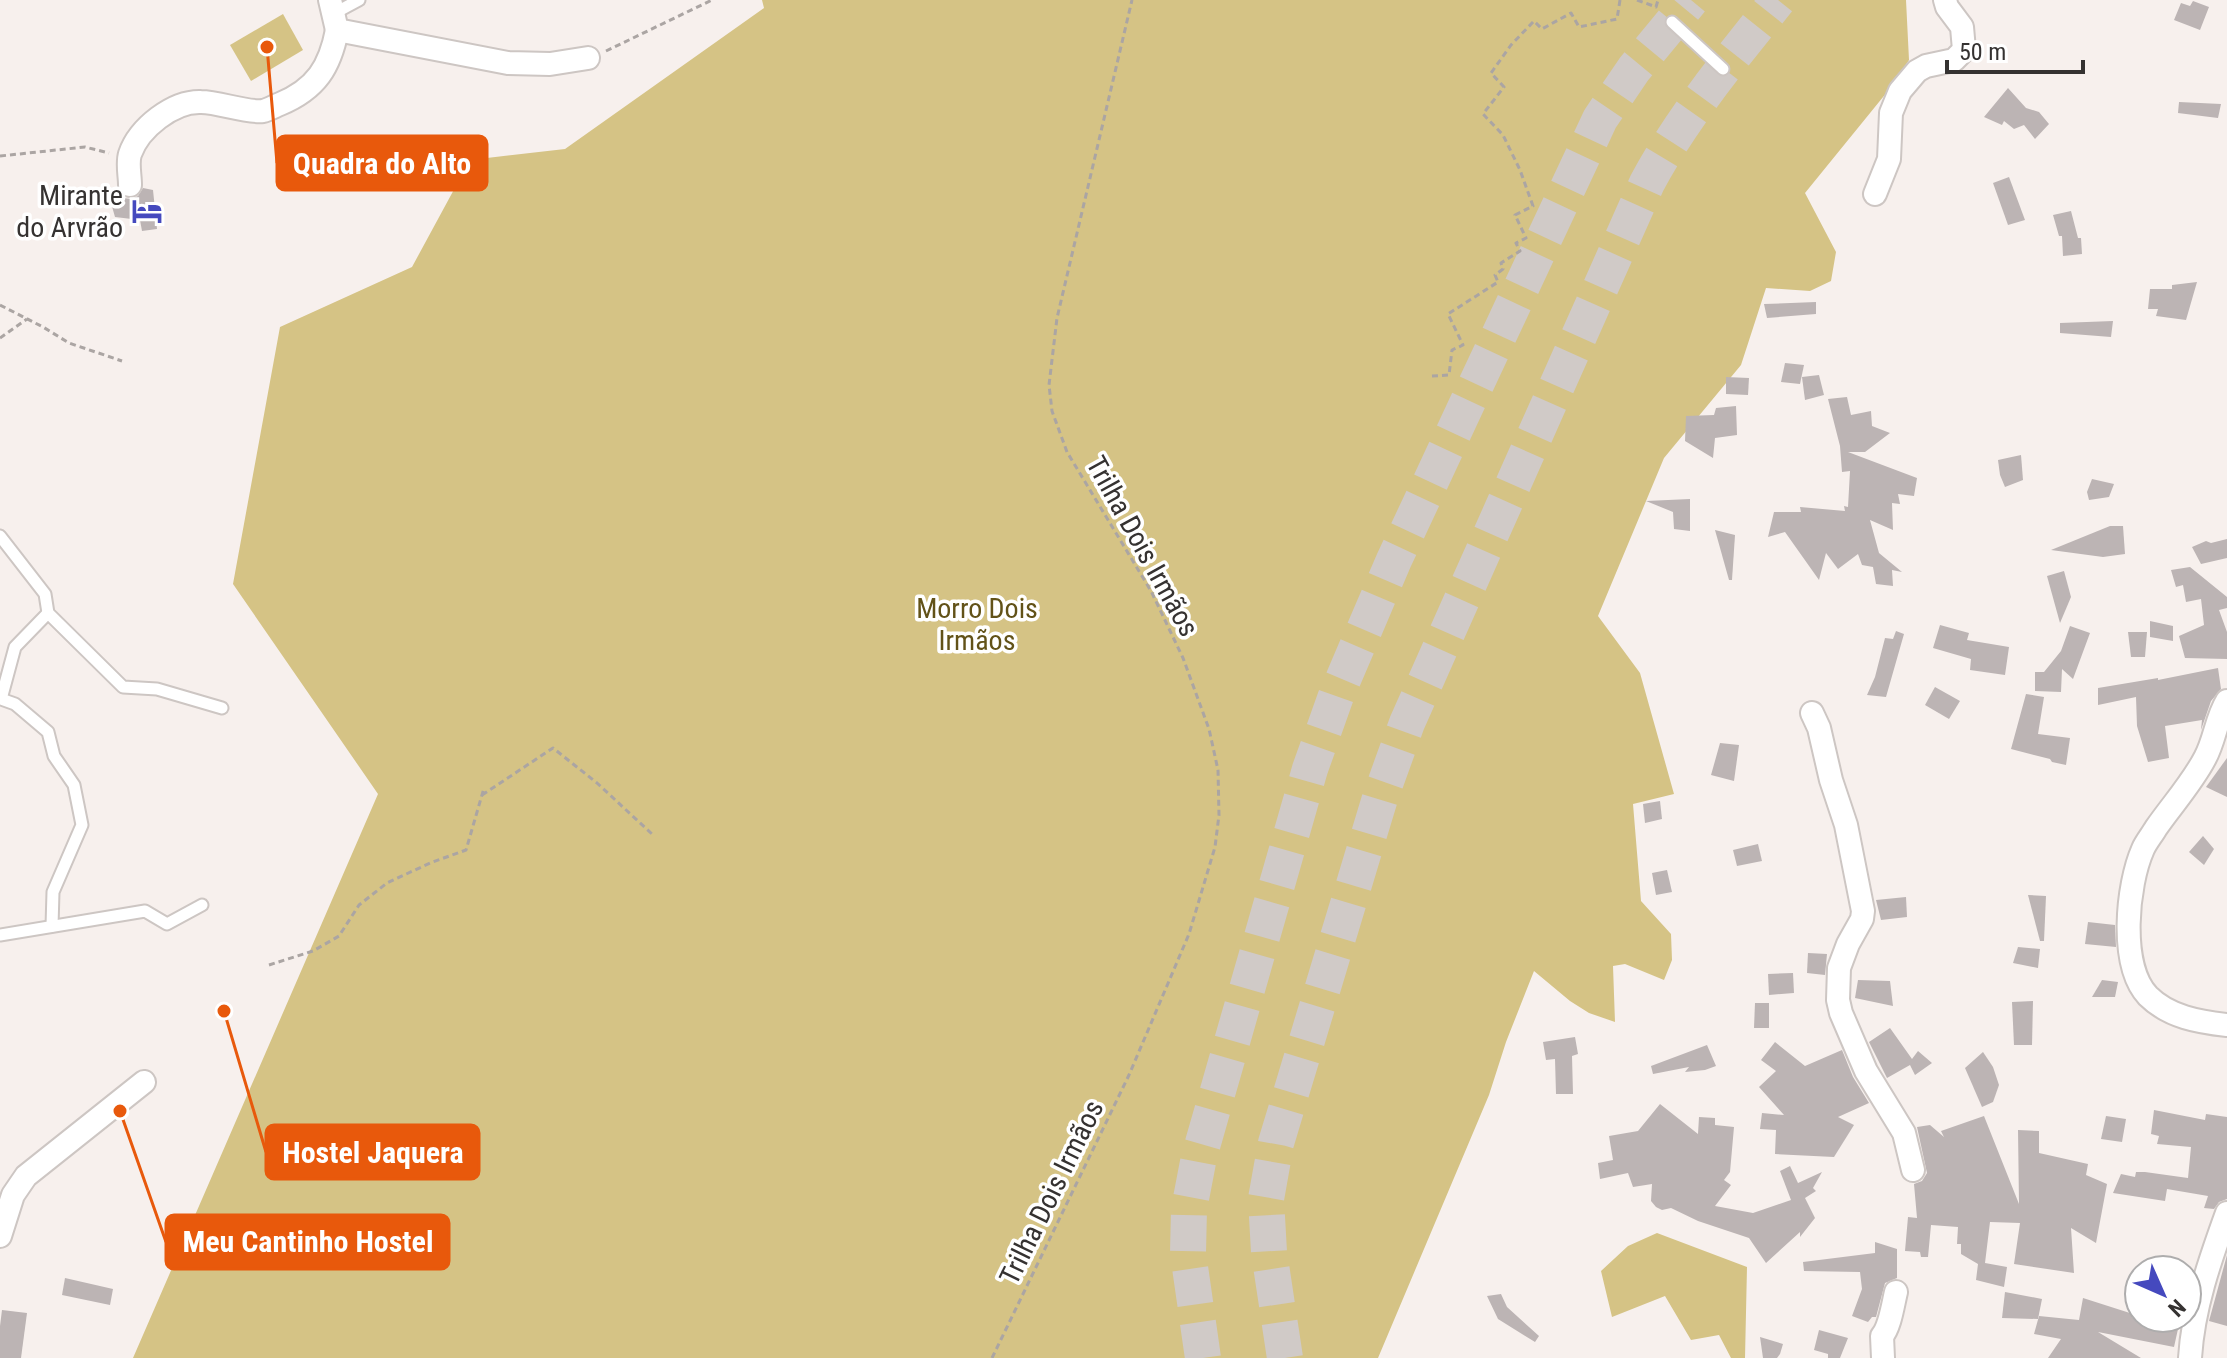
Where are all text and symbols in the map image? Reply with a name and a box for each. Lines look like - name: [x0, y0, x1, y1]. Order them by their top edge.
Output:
- scale bar: [1947, 24, 2083, 74]
- text: 50 m: [1959, 38, 2006, 66]
- callout: Quadra do Alto: [277, 136, 487, 190]
- text: Quadra do Alto: [293, 146, 471, 181]
- place label: Mirante do Arvrão: [16, 179, 123, 244]
- hotel icon: Mirante do Arvrão: [130, 194, 164, 228]
- street label: Trilha Dois Irmãos: [1079, 450, 1206, 642]
- park label: Morro Dois Irmãos: [916, 592, 1038, 657]
- street label: Trilha Dois Irmãos: [993, 1095, 1110, 1290]
- callout: Hostel Jaquera: [266, 1125, 479, 1179]
- text: Hostel Jaquera: [282, 1135, 464, 1170]
- callout: Meu Cantinho Hostel: [166, 1215, 449, 1269]
- text: Meu Cantinho Hostel: [183, 1224, 433, 1259]
- north arrow: [2123, 1254, 2203, 1334]
- text: N: [2163, 1294, 2190, 1321]

